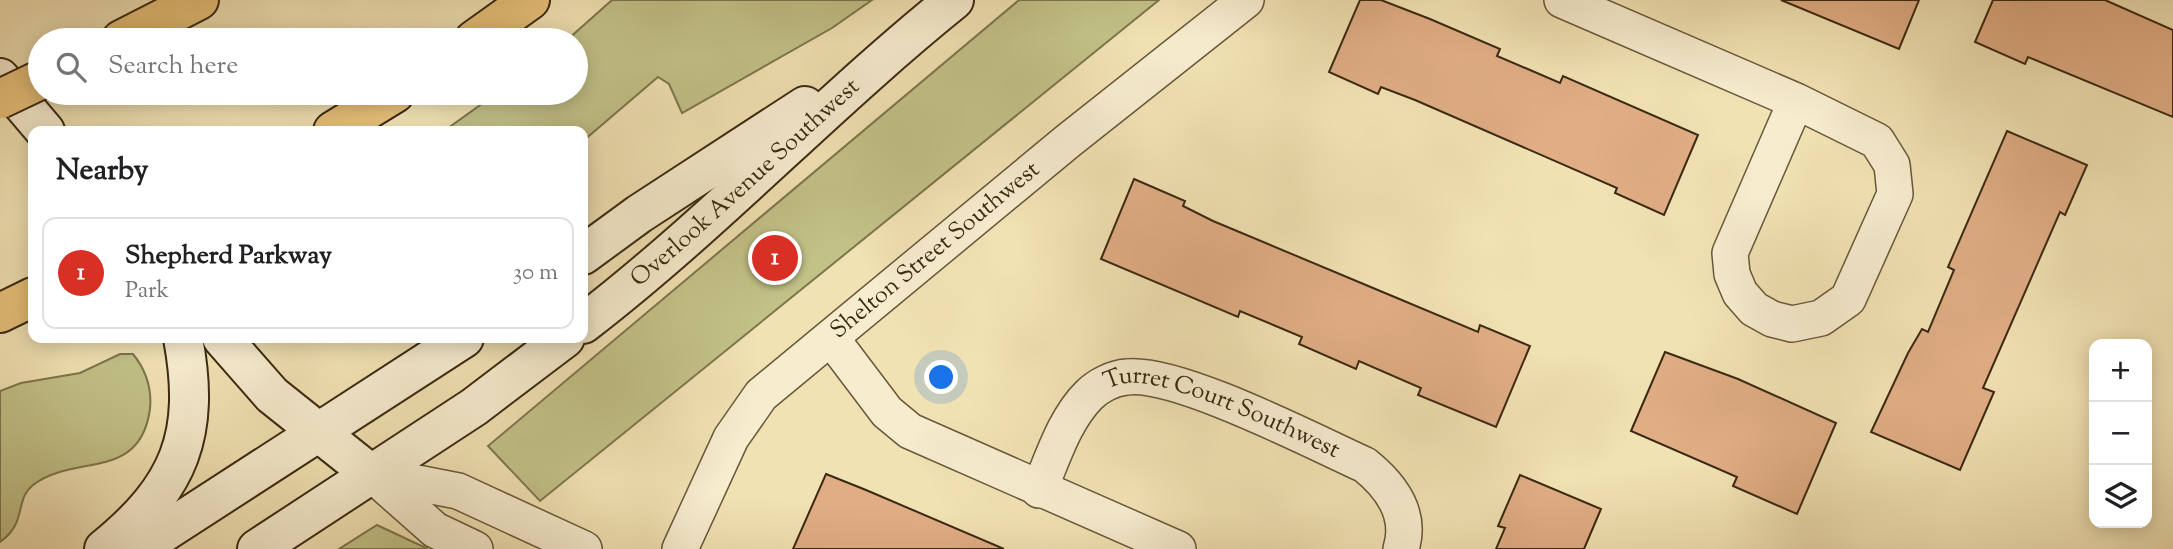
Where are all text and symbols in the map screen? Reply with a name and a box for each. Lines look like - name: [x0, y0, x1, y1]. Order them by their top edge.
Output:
- search box: [28, 28, 588, 105]
- icon: search: [52, 48, 90, 86]
- text: Search here: [108, 48, 238, 85]
- street label: Overlook Avenue Southwest: [624, 71, 868, 296]
- text: Nearby: [56, 150, 148, 193]
- street label: Shelton Street Southwest: [823, 154, 1048, 348]
- pin: 1: [752, 232, 798, 284]
- text: Shepherd Parkway: [125, 238, 332, 275]
- text: 1: [77, 257, 85, 290]
- text: 30 m: [513, 257, 558, 290]
- text: Park: [125, 275, 169, 308]
- map controls: [2089, 339, 2152, 528]
- button: +: [2089, 339, 2152, 402]
- street label: Turret Court Southwest: [1099, 359, 1345, 468]
- your location: [924, 360, 958, 394]
- button: −: [2089, 402, 2152, 465]
- button: layers: [2089, 465, 2152, 528]

